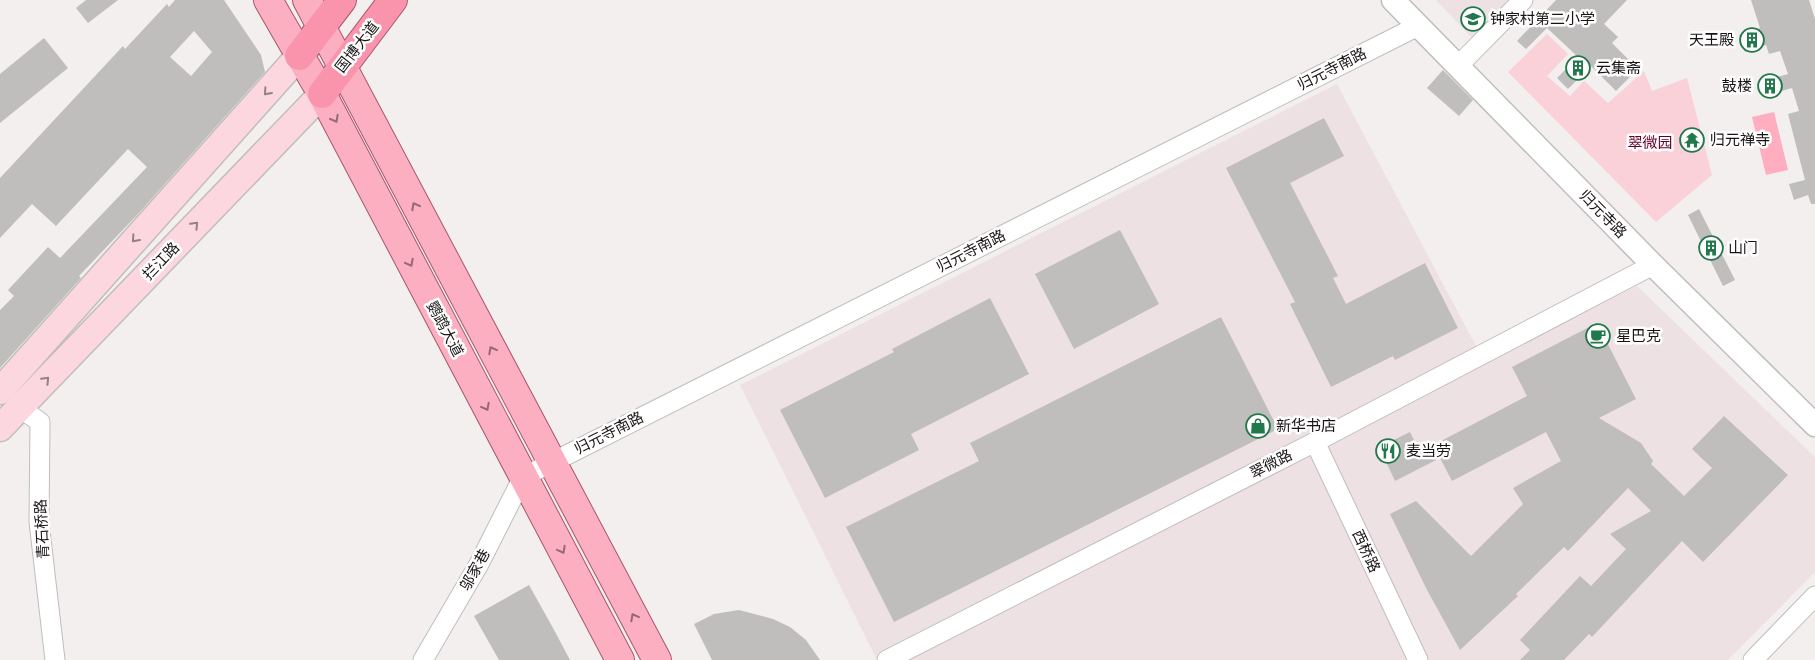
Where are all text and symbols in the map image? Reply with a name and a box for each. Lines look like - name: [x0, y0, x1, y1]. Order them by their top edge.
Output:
- school or university icon: 钟家村第二小学: [1460, 6, 1486, 32]
- place label: 钟家村第二小学: [1490, 10, 1595, 28]
- street label: 国博大道: [331, 18, 383, 76]
- building icon: 天王殿: [1739, 27, 1765, 53]
- place label: 天王殿: [1689, 31, 1734, 49]
- street label: 归元寺南路: [1294, 44, 1370, 94]
- building icon: 云集斋: [1565, 55, 1591, 81]
- place label: 云集斋: [1596, 59, 1641, 77]
- building icon: 鼓楼: [1757, 73, 1783, 99]
- place label: 鼓楼: [1722, 77, 1752, 95]
- one-way arrow: [264, 87, 273, 96]
- one-way arrow: [329, 114, 339, 123]
- temple icon: 归元禅寺: [1679, 127, 1705, 153]
- place label: 归元禅寺: [1710, 131, 1770, 149]
- park label: 翠微园: [1627, 134, 1673, 152]
- street label: 归元寺路: [1576, 186, 1630, 242]
- one-way arrow: [412, 203, 422, 212]
- one-way arrow: [190, 222, 199, 231]
- street label: 归元寺南路: [933, 226, 1009, 276]
- one-way arrow: [132, 234, 141, 243]
- building icon: 山门: [1698, 235, 1724, 261]
- street label: 拦江路: [139, 239, 183, 283]
- place label: 山门: [1728, 239, 1758, 257]
- one-way arrow: [404, 257, 414, 266]
- street label: 鹦鹉大道: [423, 298, 467, 360]
- cafe icon: 星巴克: [1585, 323, 1611, 349]
- place label: 星巴克: [1616, 327, 1661, 345]
- one-way arrow: [488, 346, 498, 355]
- one-way arrow: [40, 377, 49, 386]
- one-way arrow: [480, 401, 490, 410]
- street label: 归元寺南路: [571, 408, 647, 458]
- shop icon: 新华书店: [1245, 413, 1271, 439]
- place label: 新华书店: [1276, 417, 1336, 435]
- restaurant icon: 麦当劳: [1375, 438, 1401, 464]
- place label: 麦当劳: [1406, 442, 1451, 460]
- street label: 翠微路: [1247, 446, 1295, 482]
- street label: 青石桥路: [31, 499, 53, 559]
- street label: 西桥路: [1348, 527, 1384, 575]
- one-way arrow: [556, 545, 566, 554]
- street label: 邬家巷: [456, 546, 494, 594]
- one-way arrow: [630, 613, 640, 622]

